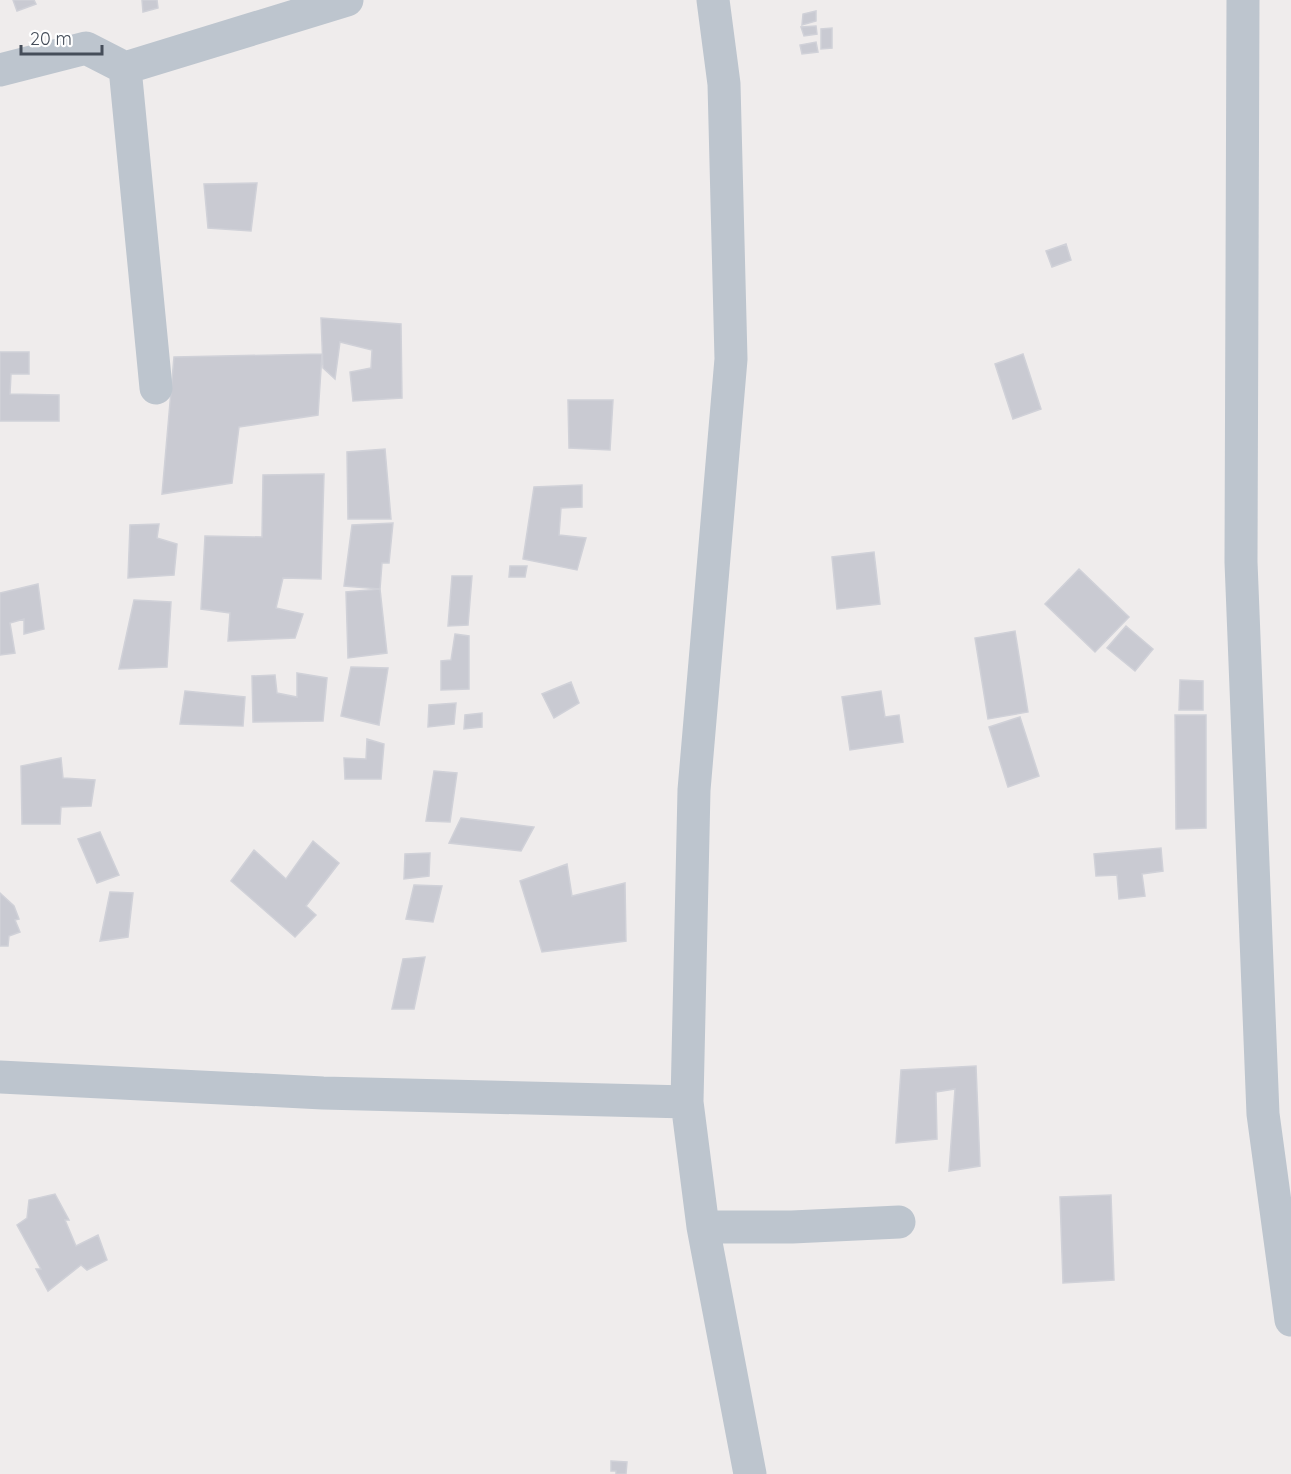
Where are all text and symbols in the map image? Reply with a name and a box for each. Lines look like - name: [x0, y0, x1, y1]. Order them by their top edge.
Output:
- scale bar: [21, 18, 102, 56]
- text: 20 m: [30, 27, 72, 50]

